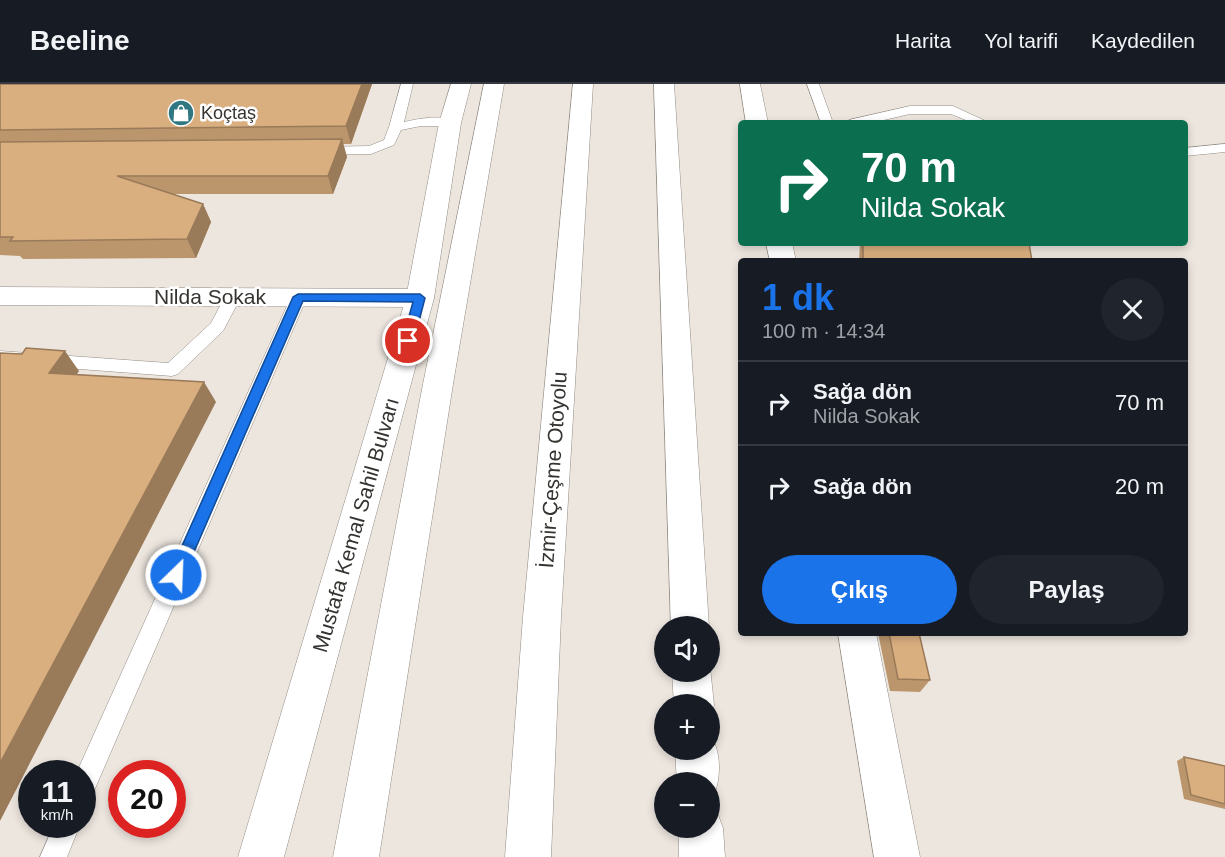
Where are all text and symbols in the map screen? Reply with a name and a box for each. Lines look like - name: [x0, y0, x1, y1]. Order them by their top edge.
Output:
- text: Beeline: [30, 25, 130, 56]
- text: Harita: [895, 29, 951, 52]
- text: Yol tarifi: [984, 29, 1058, 52]
- text: Kaydedilen: [1091, 29, 1195, 52]
- shop icon: Koçtaş: [166, 98, 196, 128]
- place label: Koçtaş: [201, 103, 256, 123]
- icon: right: [762, 144, 840, 222]
- text: 70 m: [861, 144, 957, 191]
- text: Nilda Sokak: [861, 193, 1005, 223]
- text: 1 dk: [762, 277, 834, 318]
- button: close: [1101, 278, 1164, 341]
- street label: Nilda Sokak: [154, 285, 267, 308]
- pin: [382, 315, 433, 366]
- text: 100 m · 14:34: [762, 320, 885, 342]
- icon: arrive: [391, 324, 424, 357]
- street label: İzmir-Çeşme Otoyolu: [534, 371, 571, 569]
- text: Sağa dön: [813, 379, 912, 404]
- icon: right: [762, 387, 795, 420]
- text: 70 m: [1115, 390, 1164, 415]
- street label: Mustafa Kemal Sahil Bulvarı: [308, 395, 403, 655]
- text: Nilda Sokak: [813, 405, 920, 427]
- icon: right: [762, 471, 795, 504]
- text: Sağa dön: [813, 474, 912, 499]
- text: 20 m: [1115, 474, 1164, 499]
- position arrow: [144, 543, 208, 607]
- button: Çıkış: [762, 555, 957, 624]
- button: Paylaş: [969, 555, 1164, 624]
- map controls: [654, 616, 720, 838]
- button: sound: [654, 616, 720, 682]
- button: +: [654, 694, 720, 760]
- speed limit sign: 20: [108, 760, 186, 838]
- button: −: [654, 772, 720, 838]
- text: 11: [41, 775, 73, 808]
- text: km/h: [41, 806, 73, 823]

